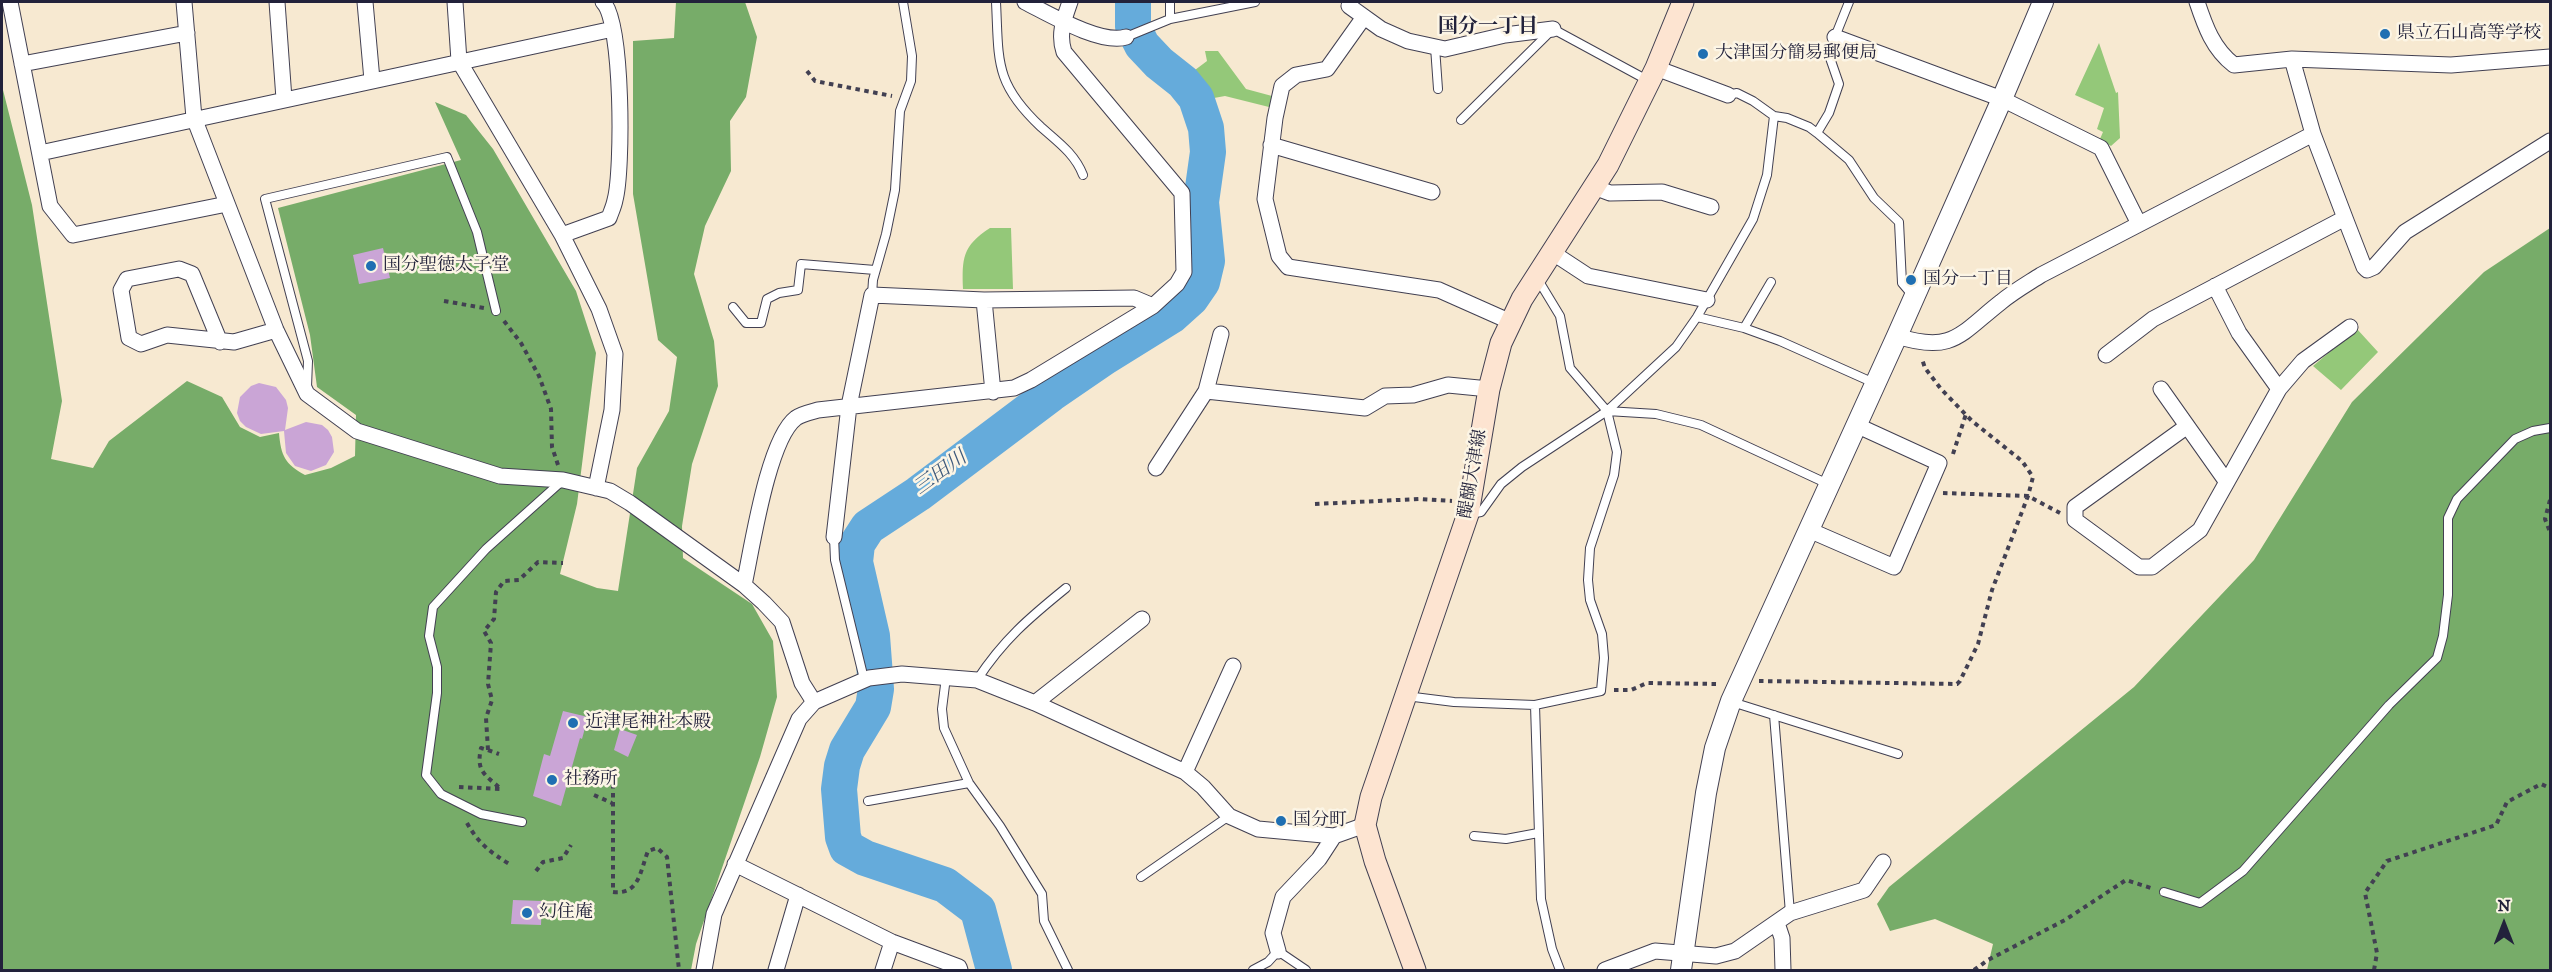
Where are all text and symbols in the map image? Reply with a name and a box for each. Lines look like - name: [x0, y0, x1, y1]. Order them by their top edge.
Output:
- district label: 国分一丁目: [1438, 16, 1538, 40]
- place label: 県立石山高等学校: [2397, 23, 2541, 45]
- marker: 県立石山高等学校: [2378, 27, 2392, 41]
- place label: 大津国分簡易郵便局: [1715, 43, 1877, 65]
- marker: 大津国分簡易郵便局: [1696, 47, 1710, 61]
- place label: 国分聖徳太子堂: [383, 255, 509, 277]
- marker: 国分聖徳太子堂: [364, 259, 378, 273]
- place label: 国分一丁目: [1923, 269, 2013, 291]
- marker: 国分一丁目: [1904, 273, 1918, 287]
- street label: 醍醐大津線: [1456, 428, 1492, 520]
- water label: 三田川: [910, 447, 972, 501]
- place label: 近津尾神社本殿: [585, 712, 711, 734]
- marker: 近津尾神社本殿: [566, 716, 580, 730]
- place label: 社務所: [564, 769, 618, 791]
- marker: 社務所: [545, 773, 559, 787]
- place label: 国分町: [1293, 810, 1347, 832]
- marker: 国分町: [1274, 814, 1288, 828]
- north arrow: [2474, 894, 2534, 954]
- text: N: [2497, 896, 2511, 916]
- place label: 幻住庵: [539, 902, 593, 924]
- marker: 幻住庵: [520, 906, 534, 920]

